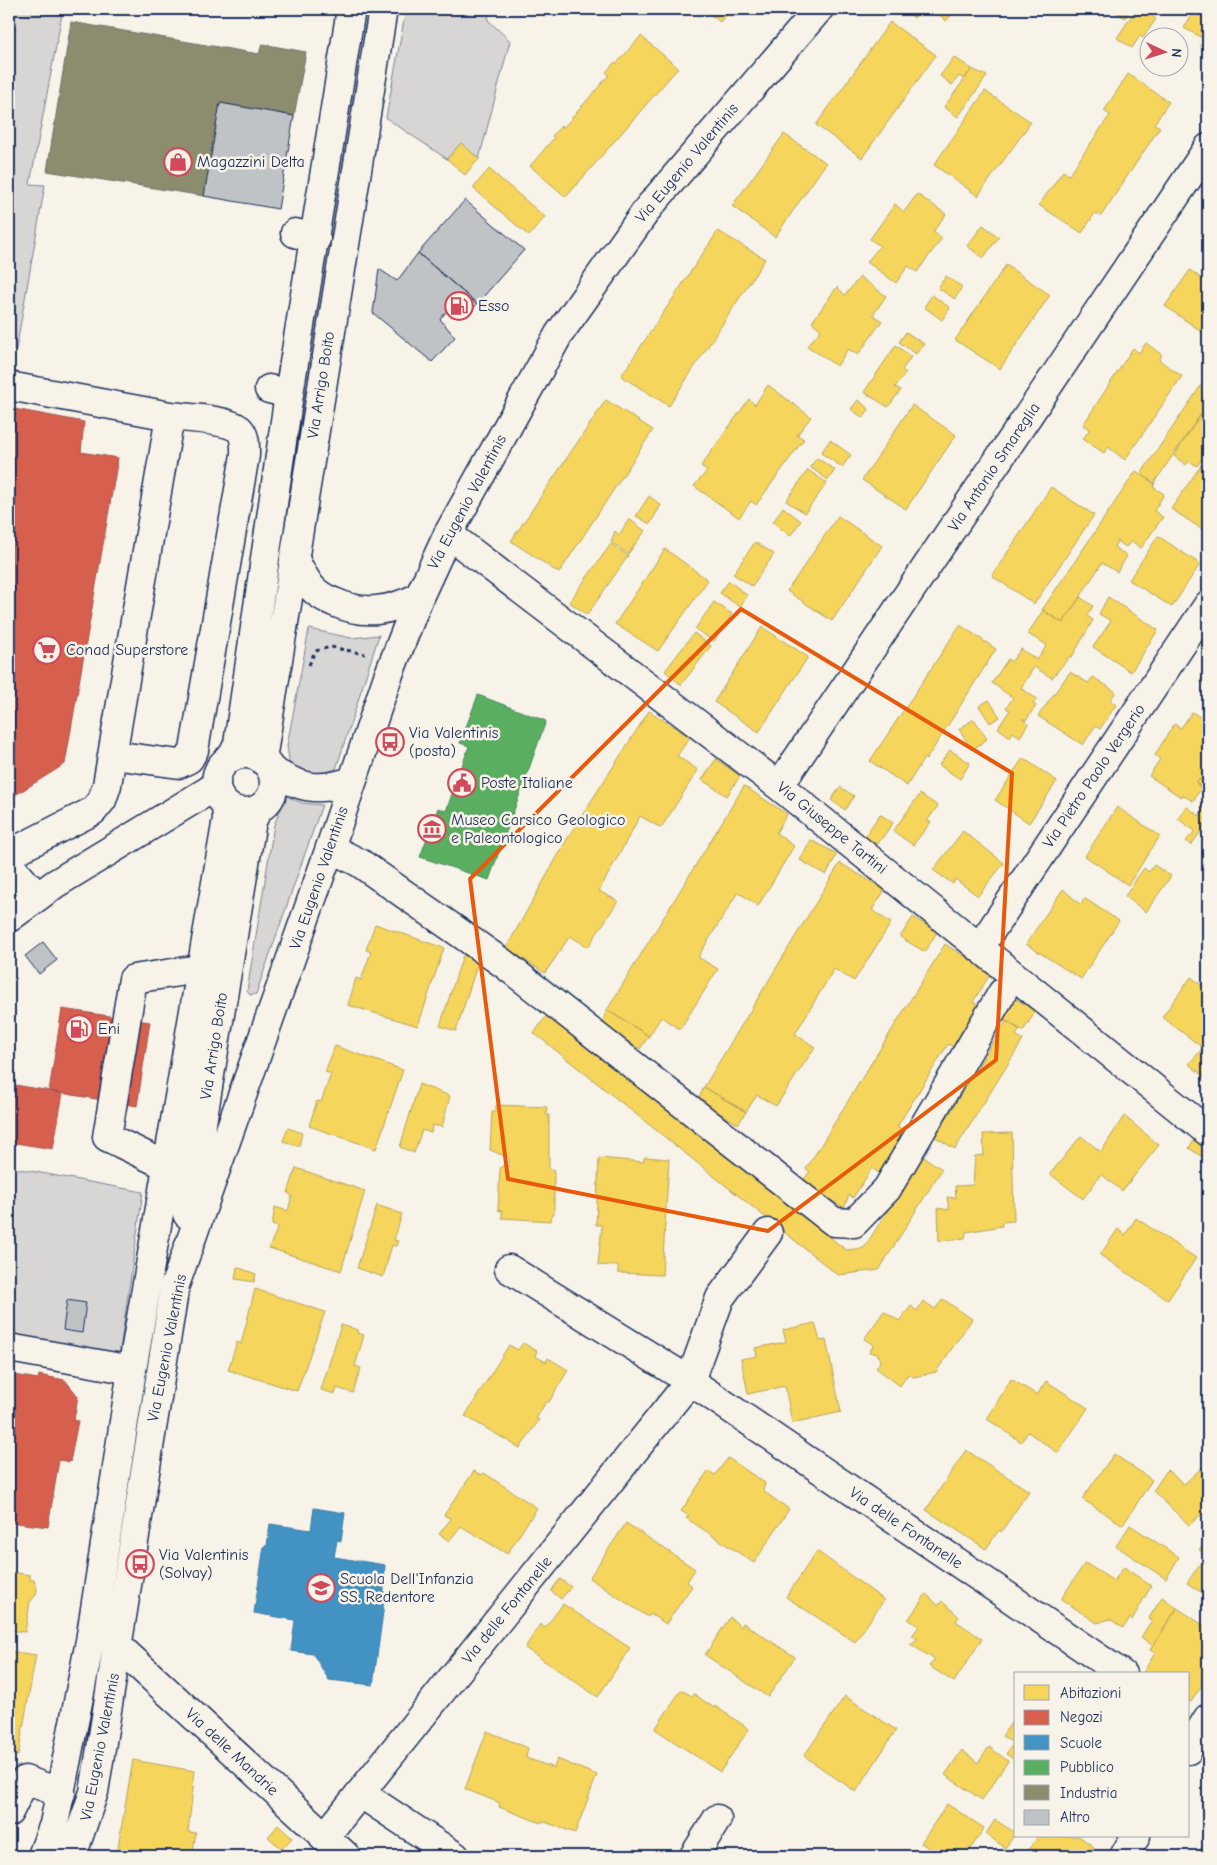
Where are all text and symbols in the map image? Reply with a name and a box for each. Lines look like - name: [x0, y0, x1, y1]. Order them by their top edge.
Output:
- north arrow: [1140, 28, 1190, 78]
- text: N: [1168, 48, 1185, 58]
- street label: Via Eugenio Valentinis: [632, 99, 742, 226]
- shop icon: Magazzini Delta: [163, 147, 193, 177]
- place label: Magazzini Delta: [197, 153, 305, 171]
- fuel station icon: Esso: [444, 291, 474, 321]
- place label: Esso: [478, 297, 509, 315]
- street label: Via Arrigo Boito: [304, 330, 338, 440]
- street label: Via Antonio Smareglia: [944, 399, 1044, 535]
- street label: Via Eugenio Valentinis: [424, 431, 510, 572]
- supermarket icon: Conad Superstore: [32, 635, 62, 665]
- place label: Conad Superstore: [66, 641, 188, 659]
- street label: Via Pietro Paolo Vergerio: [1039, 701, 1149, 851]
- place label: Via Valentinis (posta): [409, 724, 499, 760]
- bus stop icon: Via Valentinis (posta): [375, 727, 405, 757]
- public building icon: Poste Italiane: [447, 768, 477, 798]
- place label: Poste Italiane: [481, 774, 573, 792]
- street label: Via Giuseppe Tartini: [773, 778, 891, 878]
- street label: Via Eugenio Valentinis: [286, 804, 352, 952]
- place label: Museo Carsico Geologico e Paleontologico: [451, 811, 625, 847]
- museum icon: Museo Carsico Geologico e Paleontologico: [417, 814, 447, 844]
- street label: Via Arrigo Boito: [197, 991, 231, 1101]
- fuel station icon: Eni: [64, 1014, 94, 1044]
- place label: Eni: [98, 1020, 120, 1038]
- street label: Via Eugenio Valentinis: [144, 1272, 190, 1423]
- street label: Via delle Fontanelle: [846, 1483, 966, 1573]
- place label: Via Valentinis (Solvay): [159, 1546, 249, 1582]
- bus stop icon: Via Valentinis (Solvay): [125, 1549, 155, 1579]
- street label: Via delle Fontanelle: [458, 1553, 556, 1667]
- place label: Scuola Dell'Infanzia SS. Redentore: [340, 1570, 474, 1606]
- school or university icon: Scuola Dell'Infanzia SS. Redentore: [306, 1573, 336, 1603]
- street label: Via Eugenio Valentinis: [77, 1671, 123, 1822]
- legend: [1014, 1672, 1190, 1838]
- text: Abitazioni: [1060, 1684, 1121, 1702]
- street label: Via delle Mandrie: [182, 1705, 282, 1799]
- text: Negozi: [1060, 1708, 1103, 1726]
- text: Scuole: [1060, 1734, 1102, 1752]
- text: Pubblico: [1060, 1758, 1114, 1776]
- text: Industria: [1060, 1784, 1117, 1802]
- text: Altro: [1060, 1808, 1090, 1826]

